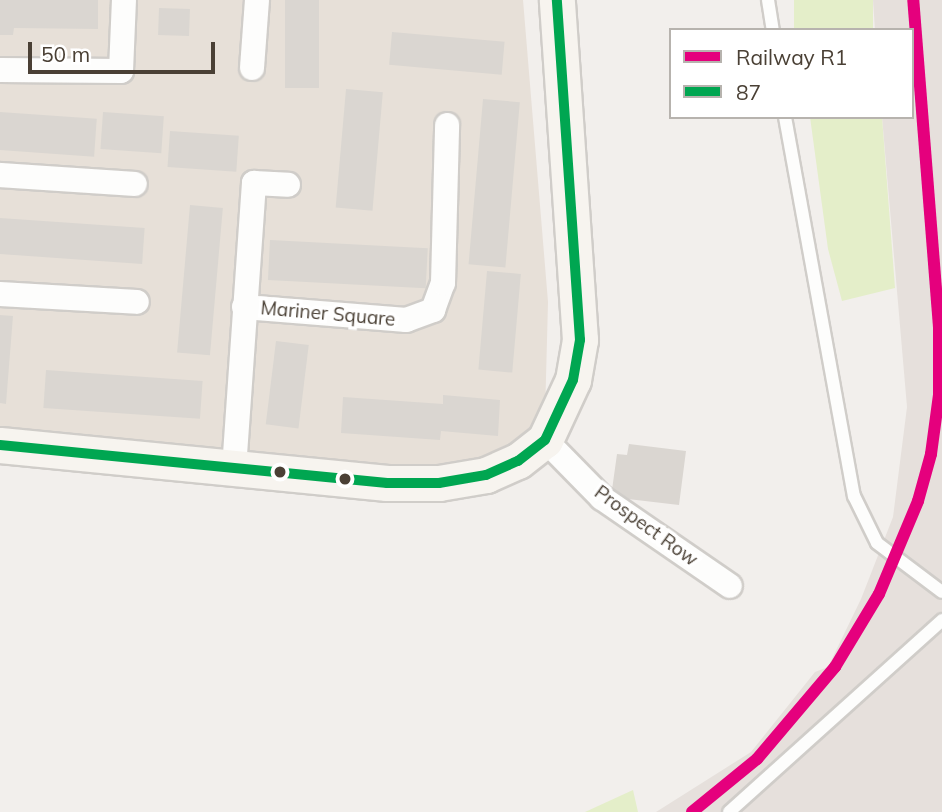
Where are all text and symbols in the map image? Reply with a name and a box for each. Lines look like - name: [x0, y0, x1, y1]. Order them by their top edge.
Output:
- scale bar: [32, 28, 219, 72]
- legend: [669, 28, 914, 119]
- text: 50 m: [41, 41, 90, 67]
- text: Railway R1: [736, 44, 847, 70]
- text: 87: [736, 79, 761, 105]
- street label: Mariner Square: [260, 297, 396, 331]
- unlabelled marker: [273, 465, 287, 479]
- unlabelled marker: [338, 472, 352, 486]
- street label: Prospect Row: [590, 481, 702, 571]

